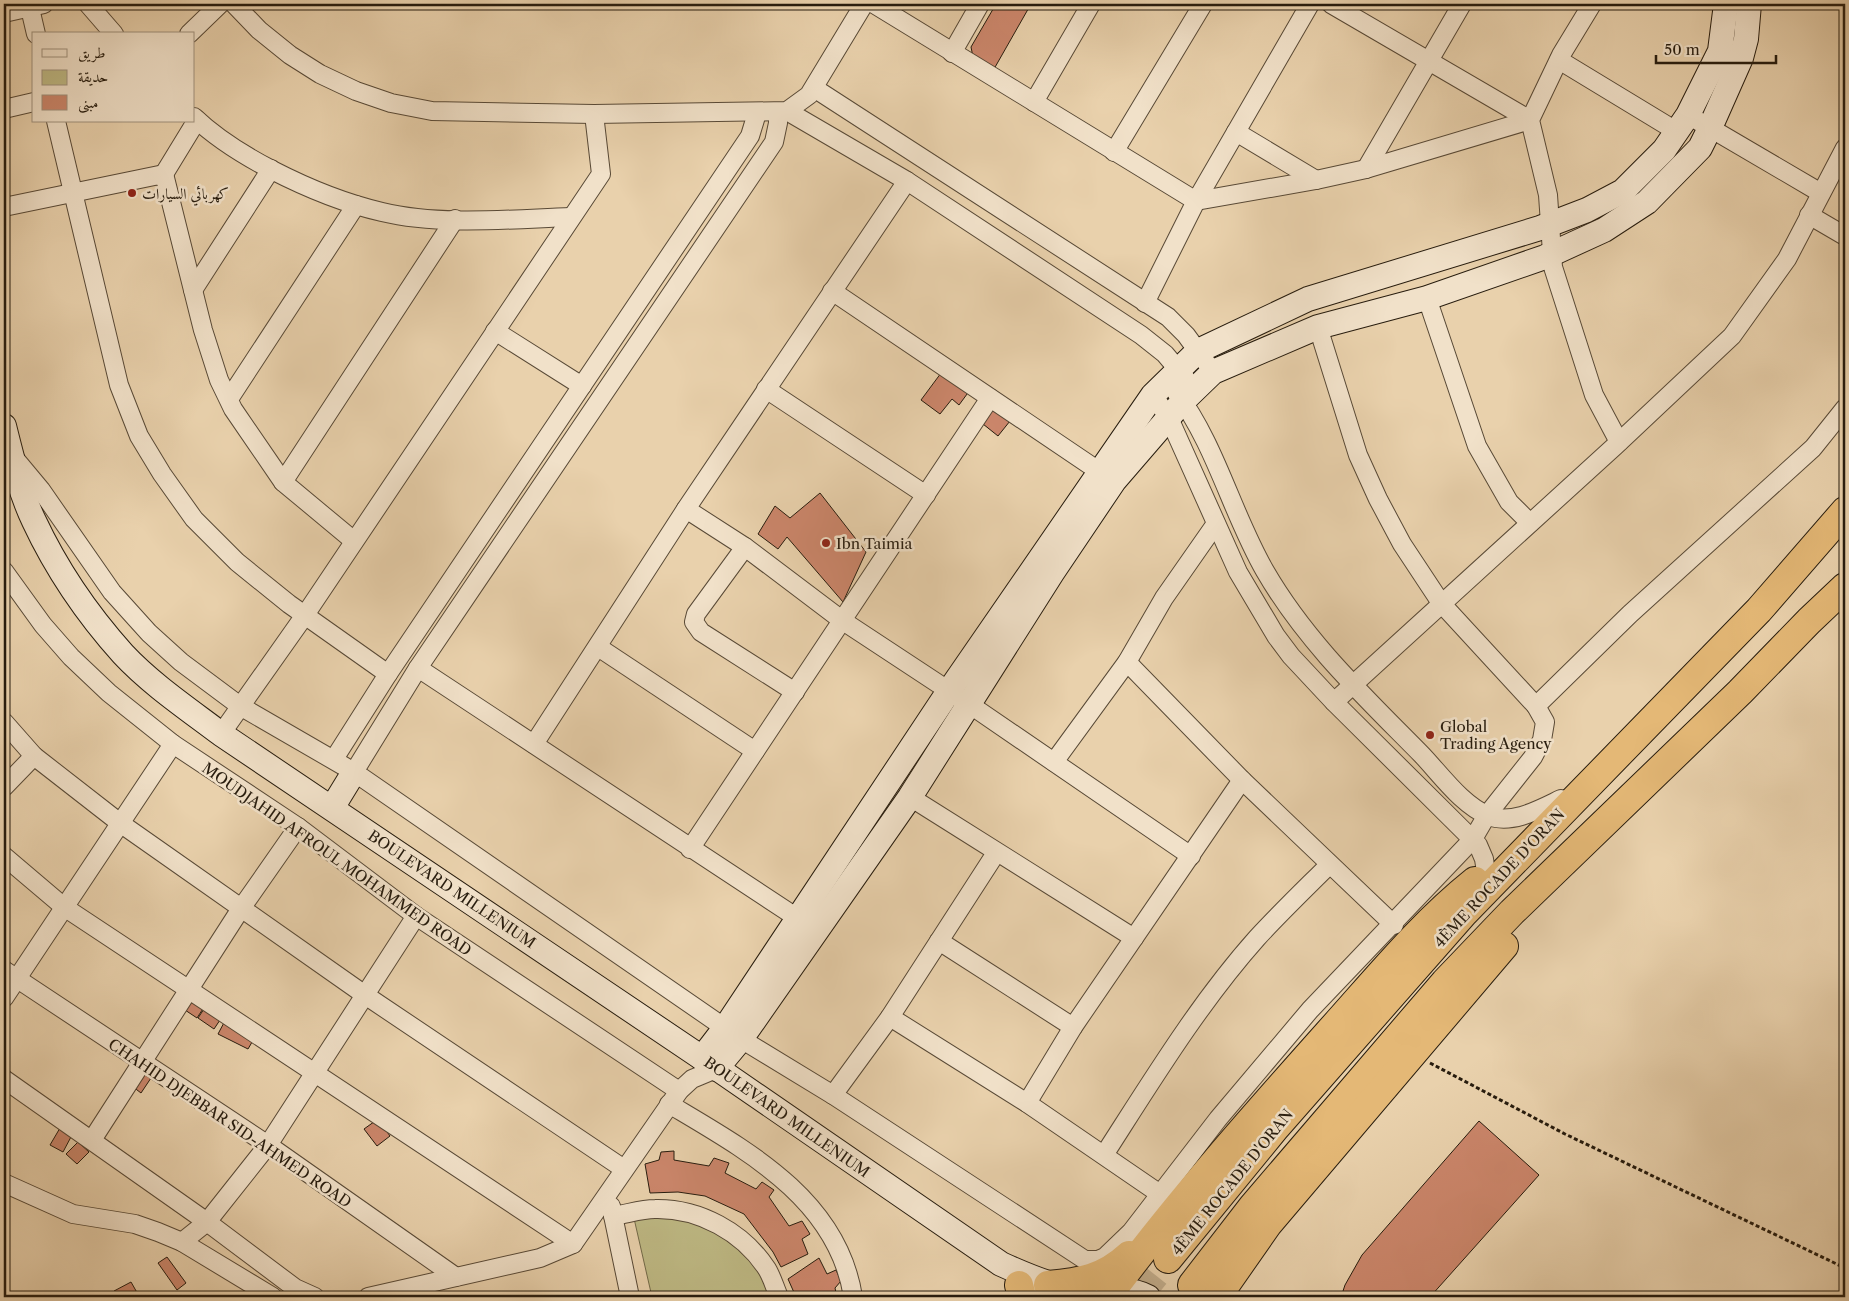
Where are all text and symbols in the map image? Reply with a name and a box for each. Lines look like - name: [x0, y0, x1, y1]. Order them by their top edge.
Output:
- legend: [32, 32, 195, 122]
- scale bar: [1656, 32, 1776, 64]
- text: 50 m: [1664, 40, 1700, 59]
- text: طريق: [78, 43, 105, 63]
- text: حديقة: [78, 67, 108, 86]
- text: مبنى: [78, 93, 98, 114]
- place label: كهربائي السيارات: [142, 184, 229, 206]
- marker: كهربائي السيارات: [126, 187, 138, 199]
- place label: Ibn Taimia: [836, 534, 913, 553]
- marker: Ibn Taimia: [820, 537, 832, 549]
- place label: Global Trading Agency: [1440, 717, 1552, 753]
- marker: Global Trading Agency: [1424, 729, 1436, 741]
- street label: MOUDJAHID AFROUL MOHAMMED ROAD: [199, 758, 475, 960]
- street label: 4ÈME ROCADE D'ORAN: [1430, 805, 1568, 951]
- street label: BOULEVARD MILLENIUM: [365, 826, 539, 952]
- street label: CHAHID DJEBBAR SID-AHMED ROAD: [105, 1034, 355, 1212]
- street label: BOULEVARD MILLENIUM: [700, 1052, 874, 1182]
- street label: 4ÈME ROCADE D'ORAN: [1167, 1105, 1297, 1259]

